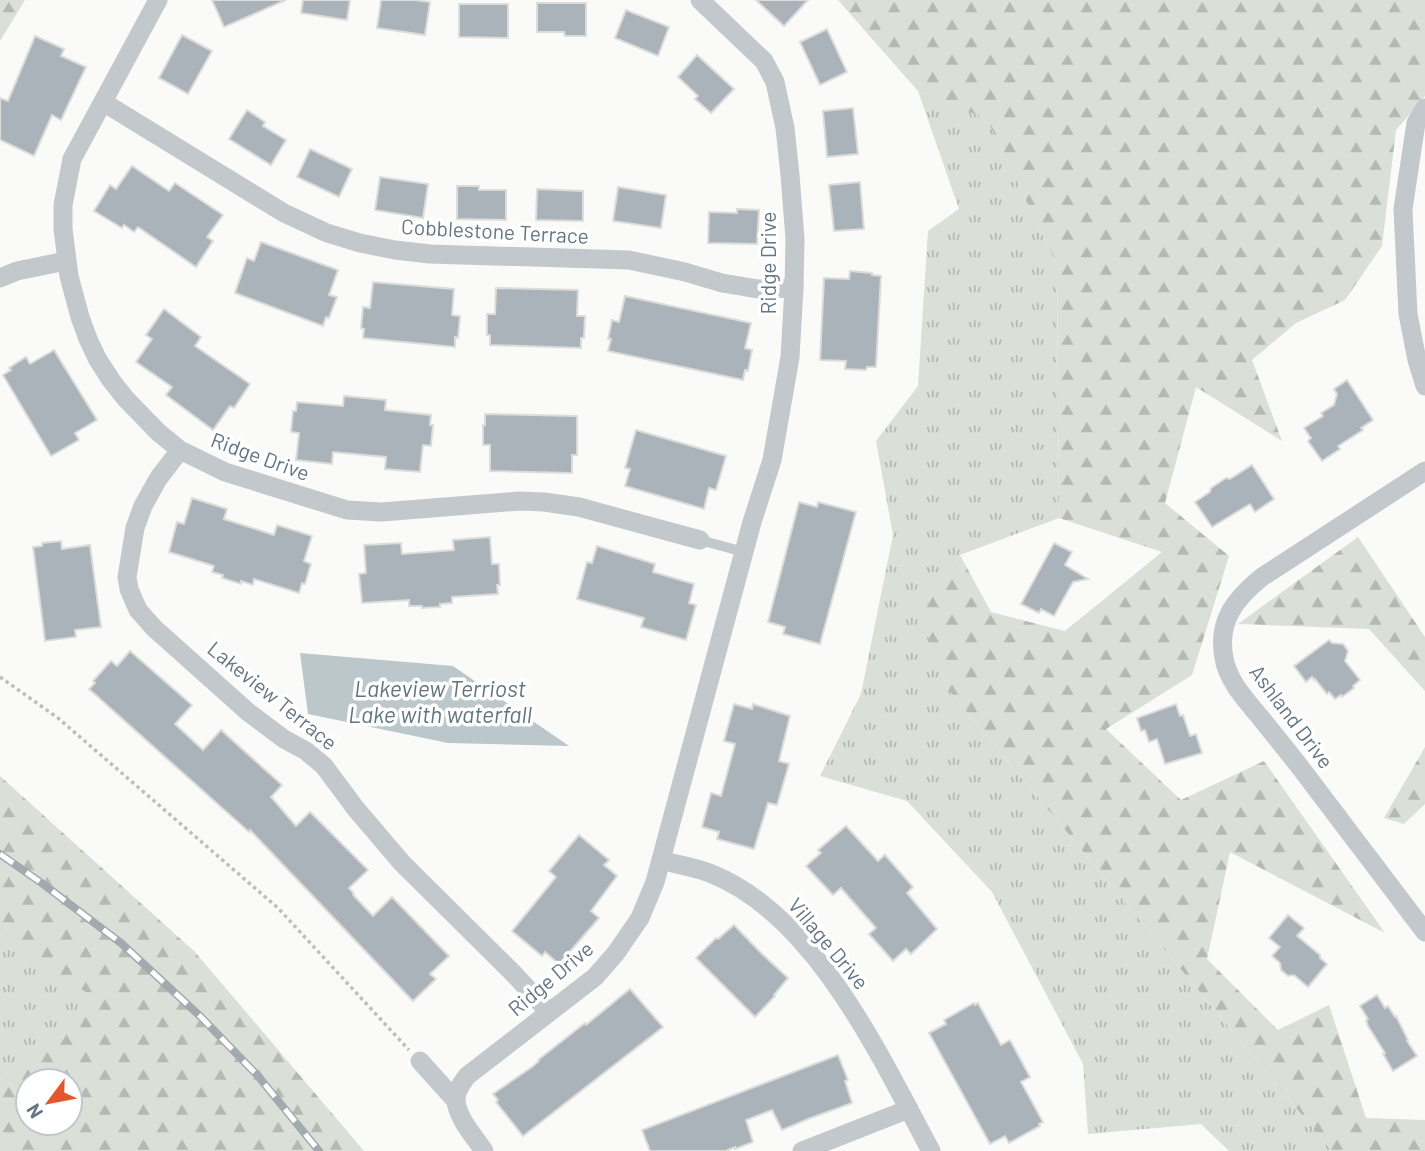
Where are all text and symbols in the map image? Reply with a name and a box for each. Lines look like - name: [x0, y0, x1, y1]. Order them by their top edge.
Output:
- street label: Ridge Drive: [755, 211, 780, 315]
- street label: Cobblestone Terrace: [401, 213, 590, 248]
- street label: Ridge Drive: [208, 426, 313, 485]
- street label: Lakeview Terrace: [203, 635, 343, 755]
- street label: Ashland Drive: [1245, 659, 1339, 773]
- water label: Lakeview Terriost Lake with waterfall: [348, 674, 532, 728]
- street label: Village Drive: [784, 892, 875, 994]
- street label: Ridge Drive: [503, 935, 598, 1021]
- north arrow: [14, 1067, 84, 1137]
- text: N: [21, 1100, 47, 1123]

